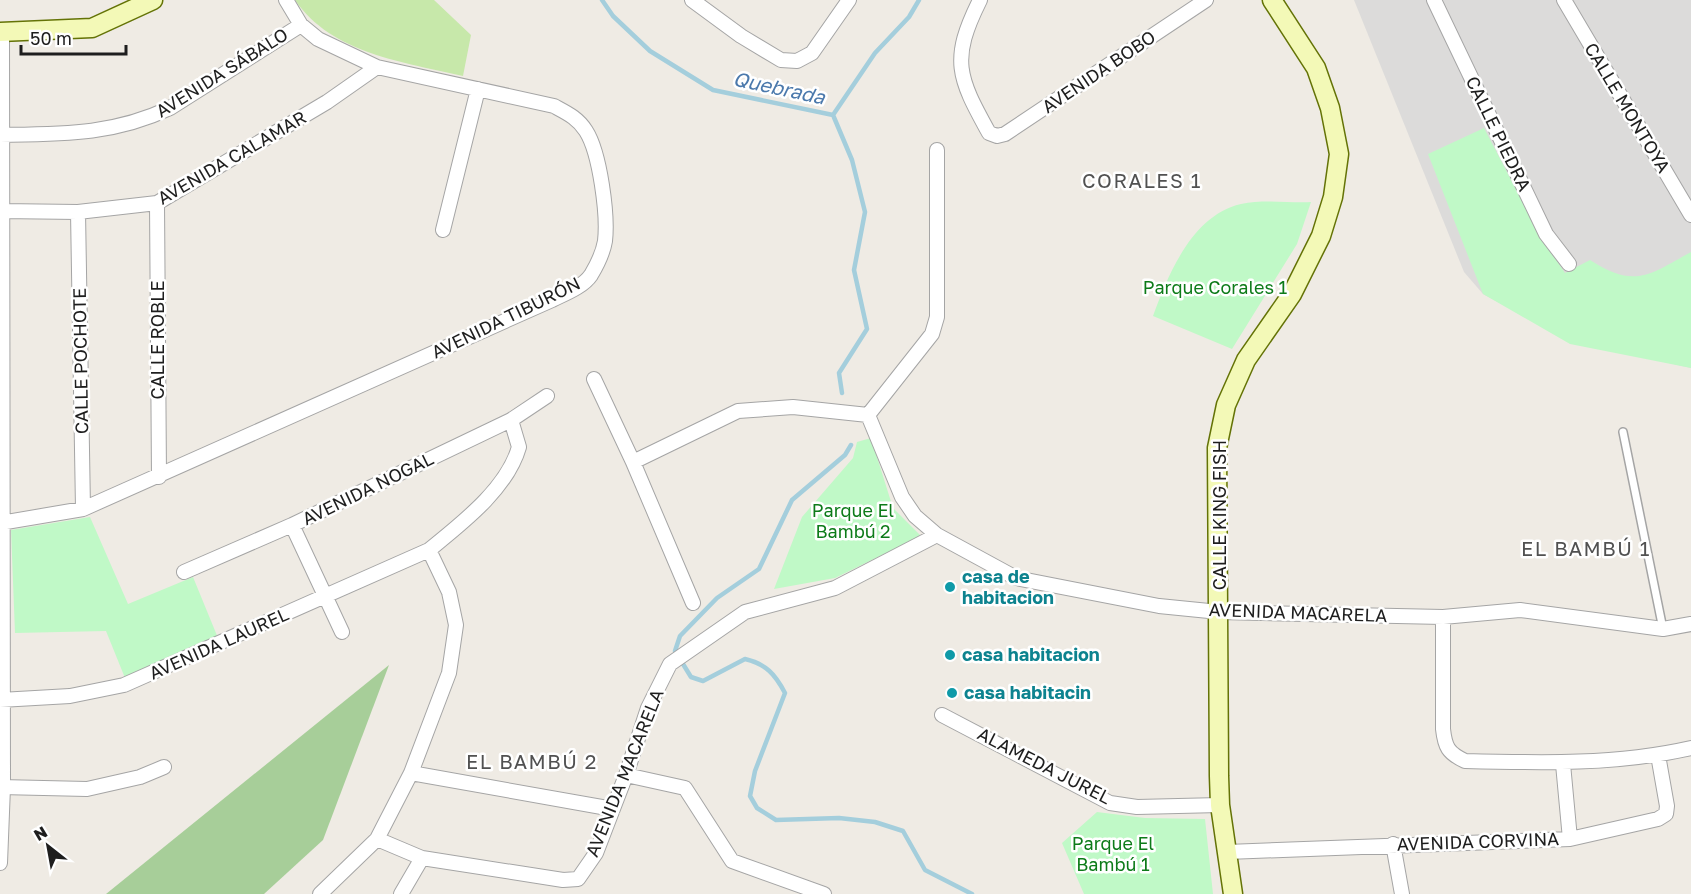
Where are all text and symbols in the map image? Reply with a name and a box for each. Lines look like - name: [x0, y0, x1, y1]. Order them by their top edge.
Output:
- scale bar: [21, 18, 126, 56]
- street label: AVENIDA SÁBALO: [151, 23, 292, 122]
- street label: AVENIDA BOBO: [1037, 25, 1159, 117]
- text: 50 m: [30, 27, 72, 49]
- street label: CALLE MONTOYA: [1580, 38, 1675, 176]
- water label: Quebrada: [731, 66, 828, 109]
- street label: CALLE PIEDRA: [1462, 72, 1536, 195]
- street label: AVENIDA CALAMAR: [153, 106, 310, 209]
- district label: CORALES 1: [1082, 168, 1202, 192]
- street label: AVENIDA TIBURÓN: [428, 272, 584, 363]
- park label: Parque Corales 1: [1143, 276, 1287, 298]
- street label: CALLE ROBLE: [146, 281, 168, 399]
- street label: CALLE POCHOTE: [68, 288, 92, 434]
- street label: CALLE KING FISH: [1208, 440, 1230, 590]
- street label: AVENIDA NOGAL: [298, 447, 437, 529]
- park label: Parque El Bambú 2: [812, 499, 894, 542]
- district label: EL BAMBÚ 1: [1521, 536, 1651, 560]
- place label: casa de habitacion: [962, 565, 1054, 608]
- marker: casa de habitacion: [943, 580, 957, 594]
- street label: AVENIDA MACARELA: [1208, 598, 1388, 626]
- street label: AVENIDA LAUREL: [145, 602, 292, 684]
- place label: casa habitacion: [962, 643, 1100, 665]
- marker: casa habitacion: [943, 648, 957, 662]
- place label: casa habitacin: [964, 681, 1091, 703]
- street label: AVENIDA MACARELA: [580, 686, 668, 860]
- marker: casa habitacin: [945, 686, 959, 700]
- street label: ALAMEDA JUREL: [974, 722, 1115, 808]
- district label: EL BAMBÚ 2: [466, 749, 598, 773]
- north arrow: [18, 816, 78, 876]
- text: N: [30, 821, 51, 845]
- street label: AVENIDA CORVINA: [1396, 827, 1560, 855]
- park label: Parque El Bambú 1: [1072, 832, 1154, 875]

